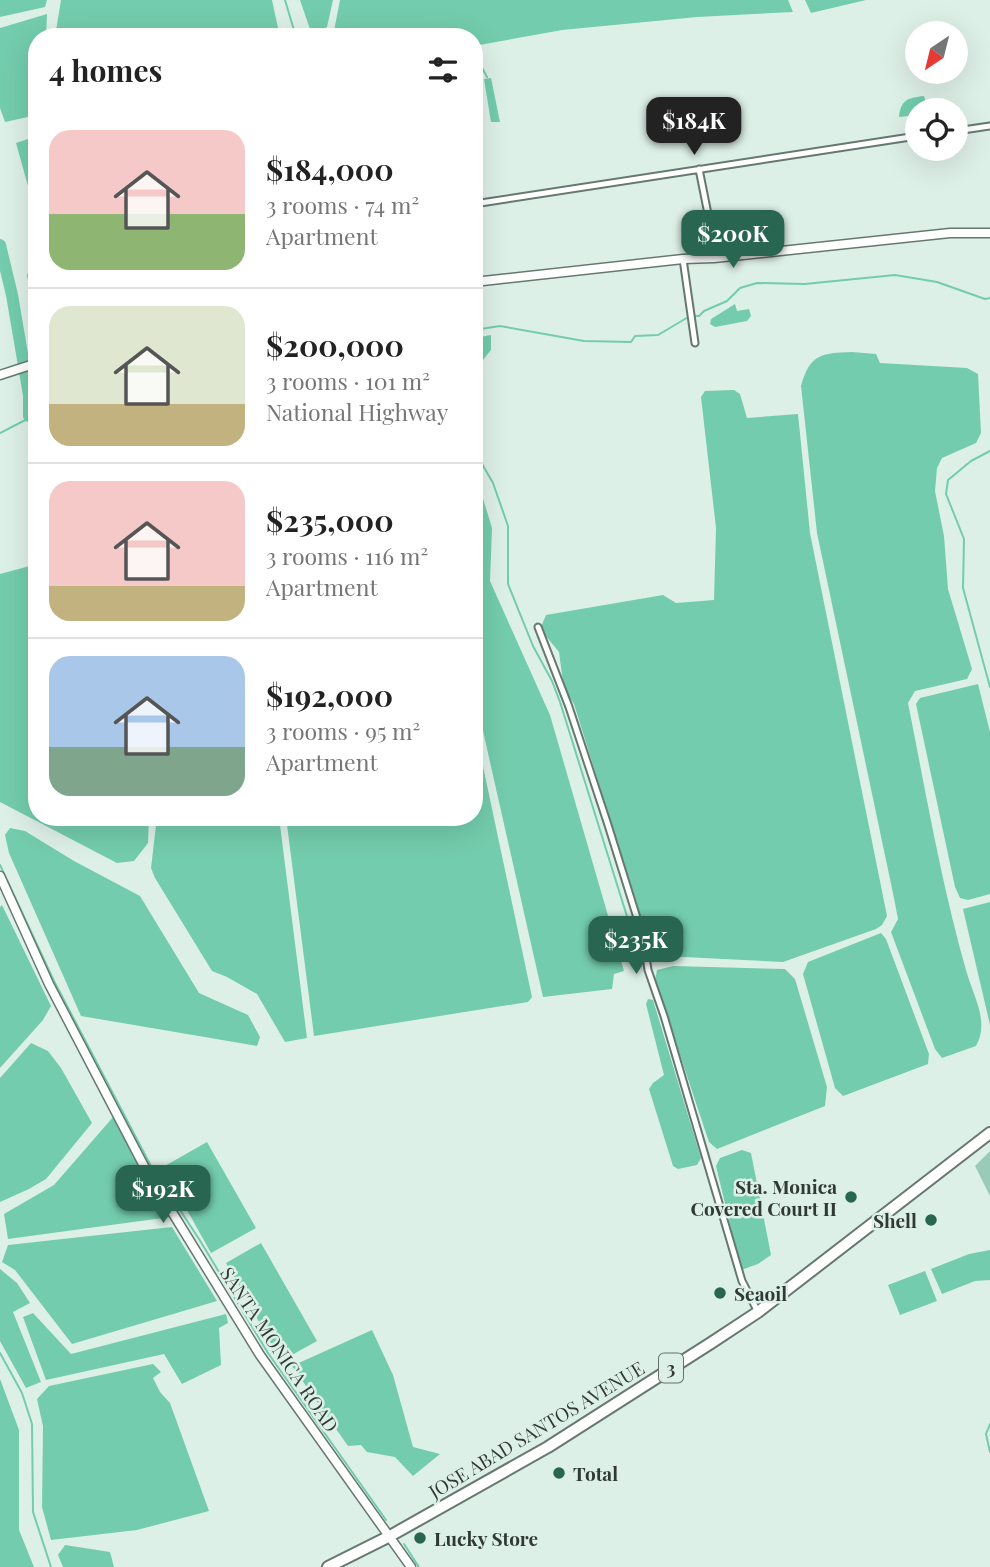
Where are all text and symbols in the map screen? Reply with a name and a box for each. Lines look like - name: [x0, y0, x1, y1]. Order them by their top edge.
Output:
- north arrow: [905, 21, 968, 84]
- map controls: [905, 21, 968, 161]
- text: 4 homes: [49, 50, 162, 90]
- icon: filters: [424, 51, 462, 89]
- pin: $184K: [645, 97, 743, 157]
- button: locate: [905, 98, 968, 161]
- text: $184K: [662, 104, 726, 135]
- text: $184,000: [266, 149, 394, 189]
- icon: home: [105, 158, 189, 242]
- text: 3 rooms · 74 m²: [266, 189, 419, 220]
- pin: $200K: [684, 210, 782, 270]
- text: $200K: [697, 217, 769, 248]
- text: Apartment: [266, 220, 378, 251]
- text: $200,000: [266, 325, 404, 365]
- icon: home: [105, 334, 189, 418]
- text: 3 rooms · 101 m²: [266, 365, 430, 396]
- text: National Highway: [266, 396, 448, 427]
- text: $235,000: [266, 500, 394, 540]
- icon: home: [105, 509, 189, 593]
- text: 3 rooms · 116 m²: [266, 540, 428, 571]
- text: Apartment: [266, 571, 378, 602]
- text: $192,000: [266, 675, 393, 715]
- icon: home: [105, 684, 189, 768]
- text: 3 rooms · 95 m²: [266, 715, 420, 746]
- text: Apartment: [266, 746, 378, 777]
- pin: $235K: [587, 916, 685, 976]
- text: $235K: [604, 923, 668, 954]
- pin: $192K: [114, 1166, 212, 1225]
- text: $192K: [131, 1172, 195, 1203]
- place label: Sta. Monica Covered Court II: [691, 1173, 837, 1221]
- marker: Sta. Monica Covered Court II: [843, 1189, 859, 1205]
- place label: Shell: [873, 1207, 917, 1233]
- marker: Shell: [923, 1212, 939, 1228]
- street label: SANTA MONICA ROAD: [215, 1261, 345, 1437]
- place label: Seaoil: [734, 1280, 787, 1306]
- marker: Seaoil: [712, 1285, 728, 1301]
- road number: 3: [659, 1353, 683, 1382]
- street label: JOSE ABAD SANTOS AVENUE: [422, 1354, 649, 1504]
- place label: Total: [573, 1460, 618, 1486]
- marker: Total: [551, 1465, 567, 1481]
- place label: Lucky Store: [434, 1525, 538, 1551]
- marker: Lucky Store: [412, 1530, 428, 1546]

